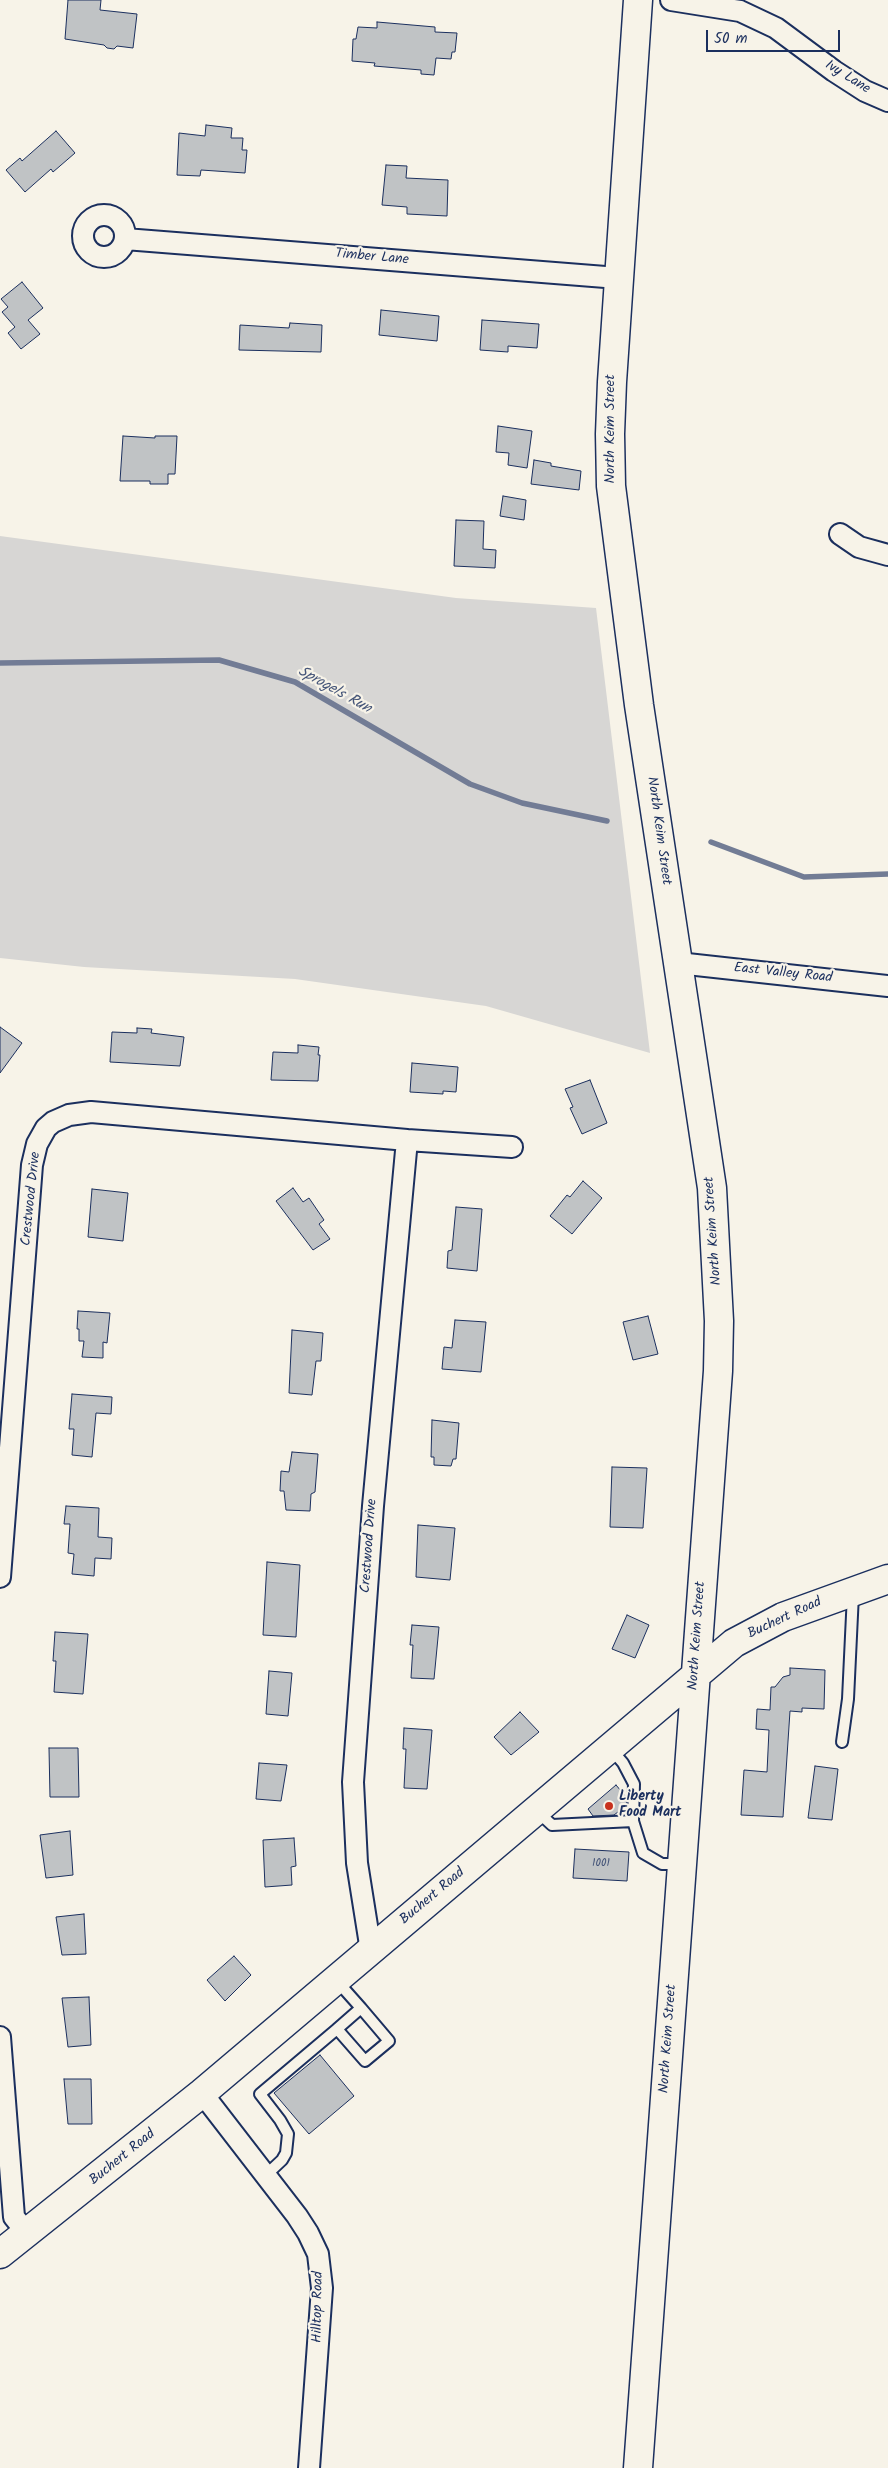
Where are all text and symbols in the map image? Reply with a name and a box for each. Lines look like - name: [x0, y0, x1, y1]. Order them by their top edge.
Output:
- scale bar: [708, 20, 842, 52]
- text: 50 m: [714, 27, 748, 51]
- street label: Ivy Lane: [821, 58, 873, 98]
- street label: Timber Lane: [334, 246, 410, 270]
- street label: North Keim Street: [604, 374, 620, 484]
- water label: Sprogels Run: [294, 664, 374, 718]
- street label: North Keim Street: [642, 776, 674, 886]
- street label: East Valley Road: [733, 960, 833, 988]
- street label: Crestwood Drive: [19, 1151, 45, 1247]
- street label: North Keim Street: [702, 1176, 726, 1286]
- street label: Crestwood Drive: [358, 1498, 382, 1594]
- street label: North Keim Street: [686, 1581, 710, 1691]
- street label: Buchert Road: [745, 1595, 825, 1643]
- place label: Liberty Food Mart: [619, 1790, 681, 1822]
- marker: Liberty Food Mart: [603, 1800, 615, 1812]
- house number: 1001: [592, 1857, 610, 1871]
- street label: Buchert Road: [397, 1865, 469, 1929]
- street label: North Keim Street: [657, 1984, 681, 2094]
- street label: Buchert Road: [87, 2126, 159, 2190]
- street label: Hilltop Road: [310, 2271, 328, 2343]

